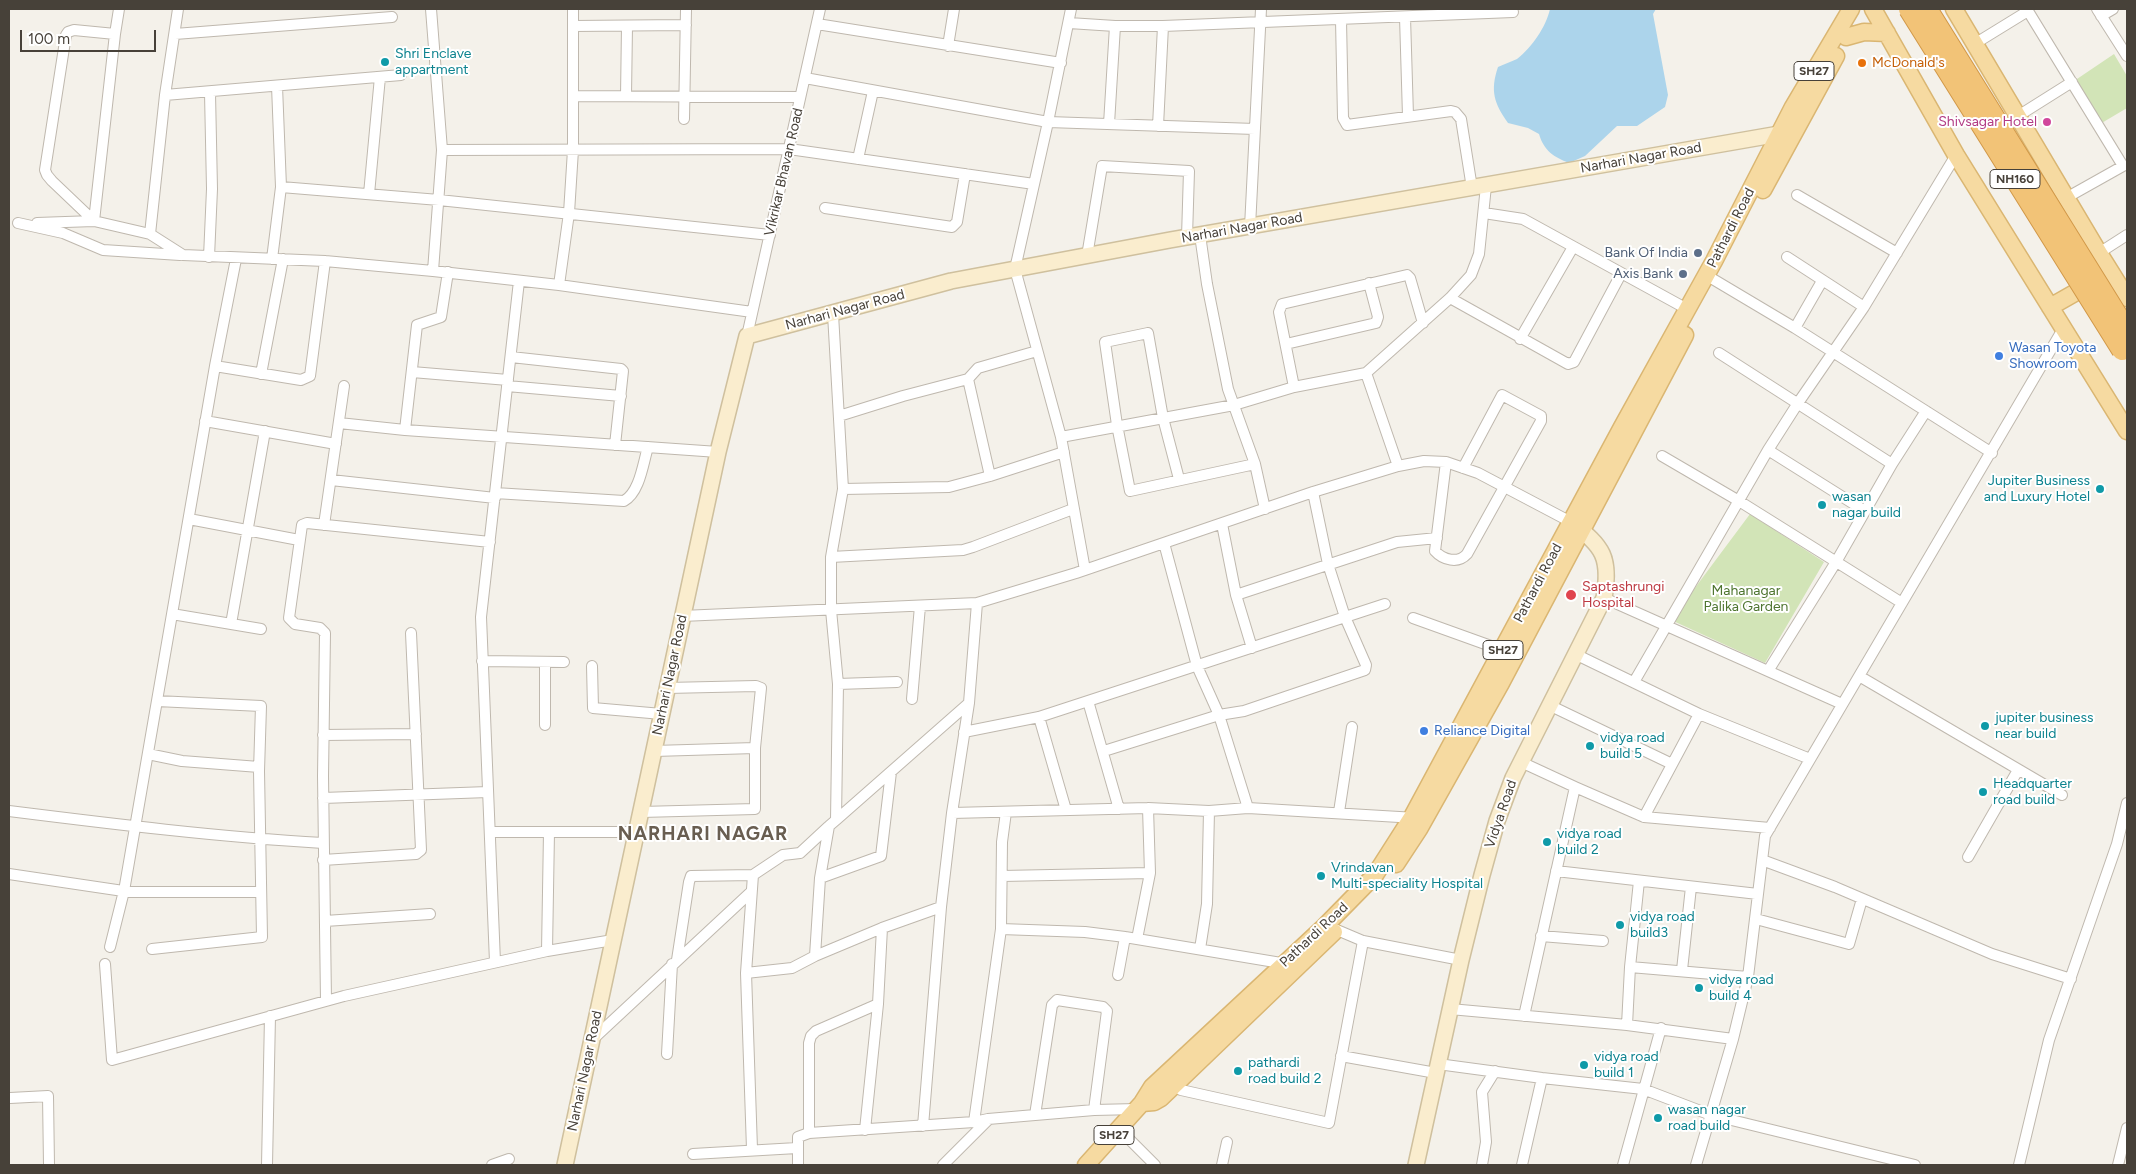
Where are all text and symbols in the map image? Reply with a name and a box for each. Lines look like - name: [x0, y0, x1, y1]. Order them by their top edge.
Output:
- scale bar: [22, 20, 159, 52]
- text: 100 m: [28, 30, 70, 48]
- place label: Shri Enclave appartment: [395, 46, 471, 78]
- place label: McDonald's: [1872, 55, 1945, 71]
- marker: Shri Enclave appartment: [379, 56, 391, 68]
- marker: McDonald's: [1856, 57, 1868, 69]
- road number: SH27: [1794, 61, 1834, 80]
- street label: Vikrikar Bhavan Road: [761, 106, 807, 238]
- place label: Shivsagar Hotel: [1938, 114, 2037, 130]
- marker: Shivsagar Hotel: [2041, 116, 2053, 128]
- street label: Narhari Nagar Road: [1579, 139, 1703, 177]
- road number: NH160: [1990, 170, 2040, 188]
- street label: Pathardi Road: [1704, 185, 1758, 271]
- street label: Narhari Nagar Road: [1180, 209, 1304, 247]
- place label: Bank Of India: [1605, 245, 1688, 261]
- marker: Bank Of India: [1692, 247, 1704, 259]
- place label: Axis Bank: [1613, 266, 1673, 282]
- marker: Axis Bank: [1677, 268, 1689, 280]
- street label: Narhari Nagar Road: [783, 286, 907, 334]
- place label: Wasan Toyota Showroom: [2009, 340, 2096, 372]
- marker: Wasan Toyota Showroom: [1993, 350, 2005, 362]
- place label: Jupiter Business and Luxury Hotel: [1984, 473, 2090, 506]
- marker: Jupiter Business and Luxury Hotel: [2094, 483, 2106, 495]
- place label: wasan nagar build: [1832, 489, 1901, 522]
- marker: wasan nagar build: [1816, 499, 1828, 511]
- street label: Pathardi Road: [1510, 541, 1566, 625]
- place label: Saptashrungi Hospital: [1582, 579, 1665, 612]
- park label: Mahanagar Palika Garden: [1704, 583, 1788, 616]
- marker: Saptashrungi Hospital: [1564, 588, 1578, 602]
- street label: Narhari Nagar Road: [649, 613, 691, 737]
- road number: SH27: [1483, 640, 1523, 660]
- place label: jupiter business near build: [1995, 710, 2093, 742]
- marker: jupiter business near build: [1979, 720, 1991, 732]
- place label: Reliance Digital: [1434, 723, 1530, 739]
- marker: Reliance Digital: [1418, 725, 1430, 737]
- place label: vidya road build 5: [1600, 730, 1665, 762]
- marker: vidya road build 5: [1584, 740, 1596, 752]
- place label: Headquarter road build: [1993, 776, 2072, 809]
- street label: Vidya Road: [1481, 778, 1521, 850]
- marker: Headquarter road build: [1977, 786, 1989, 798]
- district label: NARHARI NAGAR: [616, 823, 790, 845]
- place label: vidya road build 2: [1557, 826, 1622, 859]
- marker: vidya road build 2: [1541, 836, 1553, 848]
- place label: Vrindavan Multi-speciality Hospital: [1331, 860, 1483, 892]
- marker: Vrindavan Multi-speciality Hospital: [1315, 870, 1327, 882]
- street label: Pathardi Road: [1276, 899, 1352, 971]
- place label: vidya road build3: [1630, 909, 1695, 942]
- marker: vidya road build3: [1614, 919, 1626, 931]
- place label: vidya road build 4: [1709, 972, 1774, 1004]
- marker: vidya road build 4: [1693, 982, 1705, 994]
- street label: Narhari Nagar Road: [564, 1009, 606, 1133]
- place label: vidya road build 1: [1594, 1049, 1659, 1082]
- place label: pathardi road build 2: [1248, 1055, 1321, 1088]
- marker: vidya road build 1: [1578, 1059, 1590, 1071]
- marker: pathardi road build 2: [1232, 1065, 1244, 1077]
- place label: wasan nagar road build: [1668, 1102, 1746, 1134]
- marker: wasan nagar road build: [1652, 1112, 1664, 1124]
- road number: SH27: [1094, 1126, 1134, 1144]

